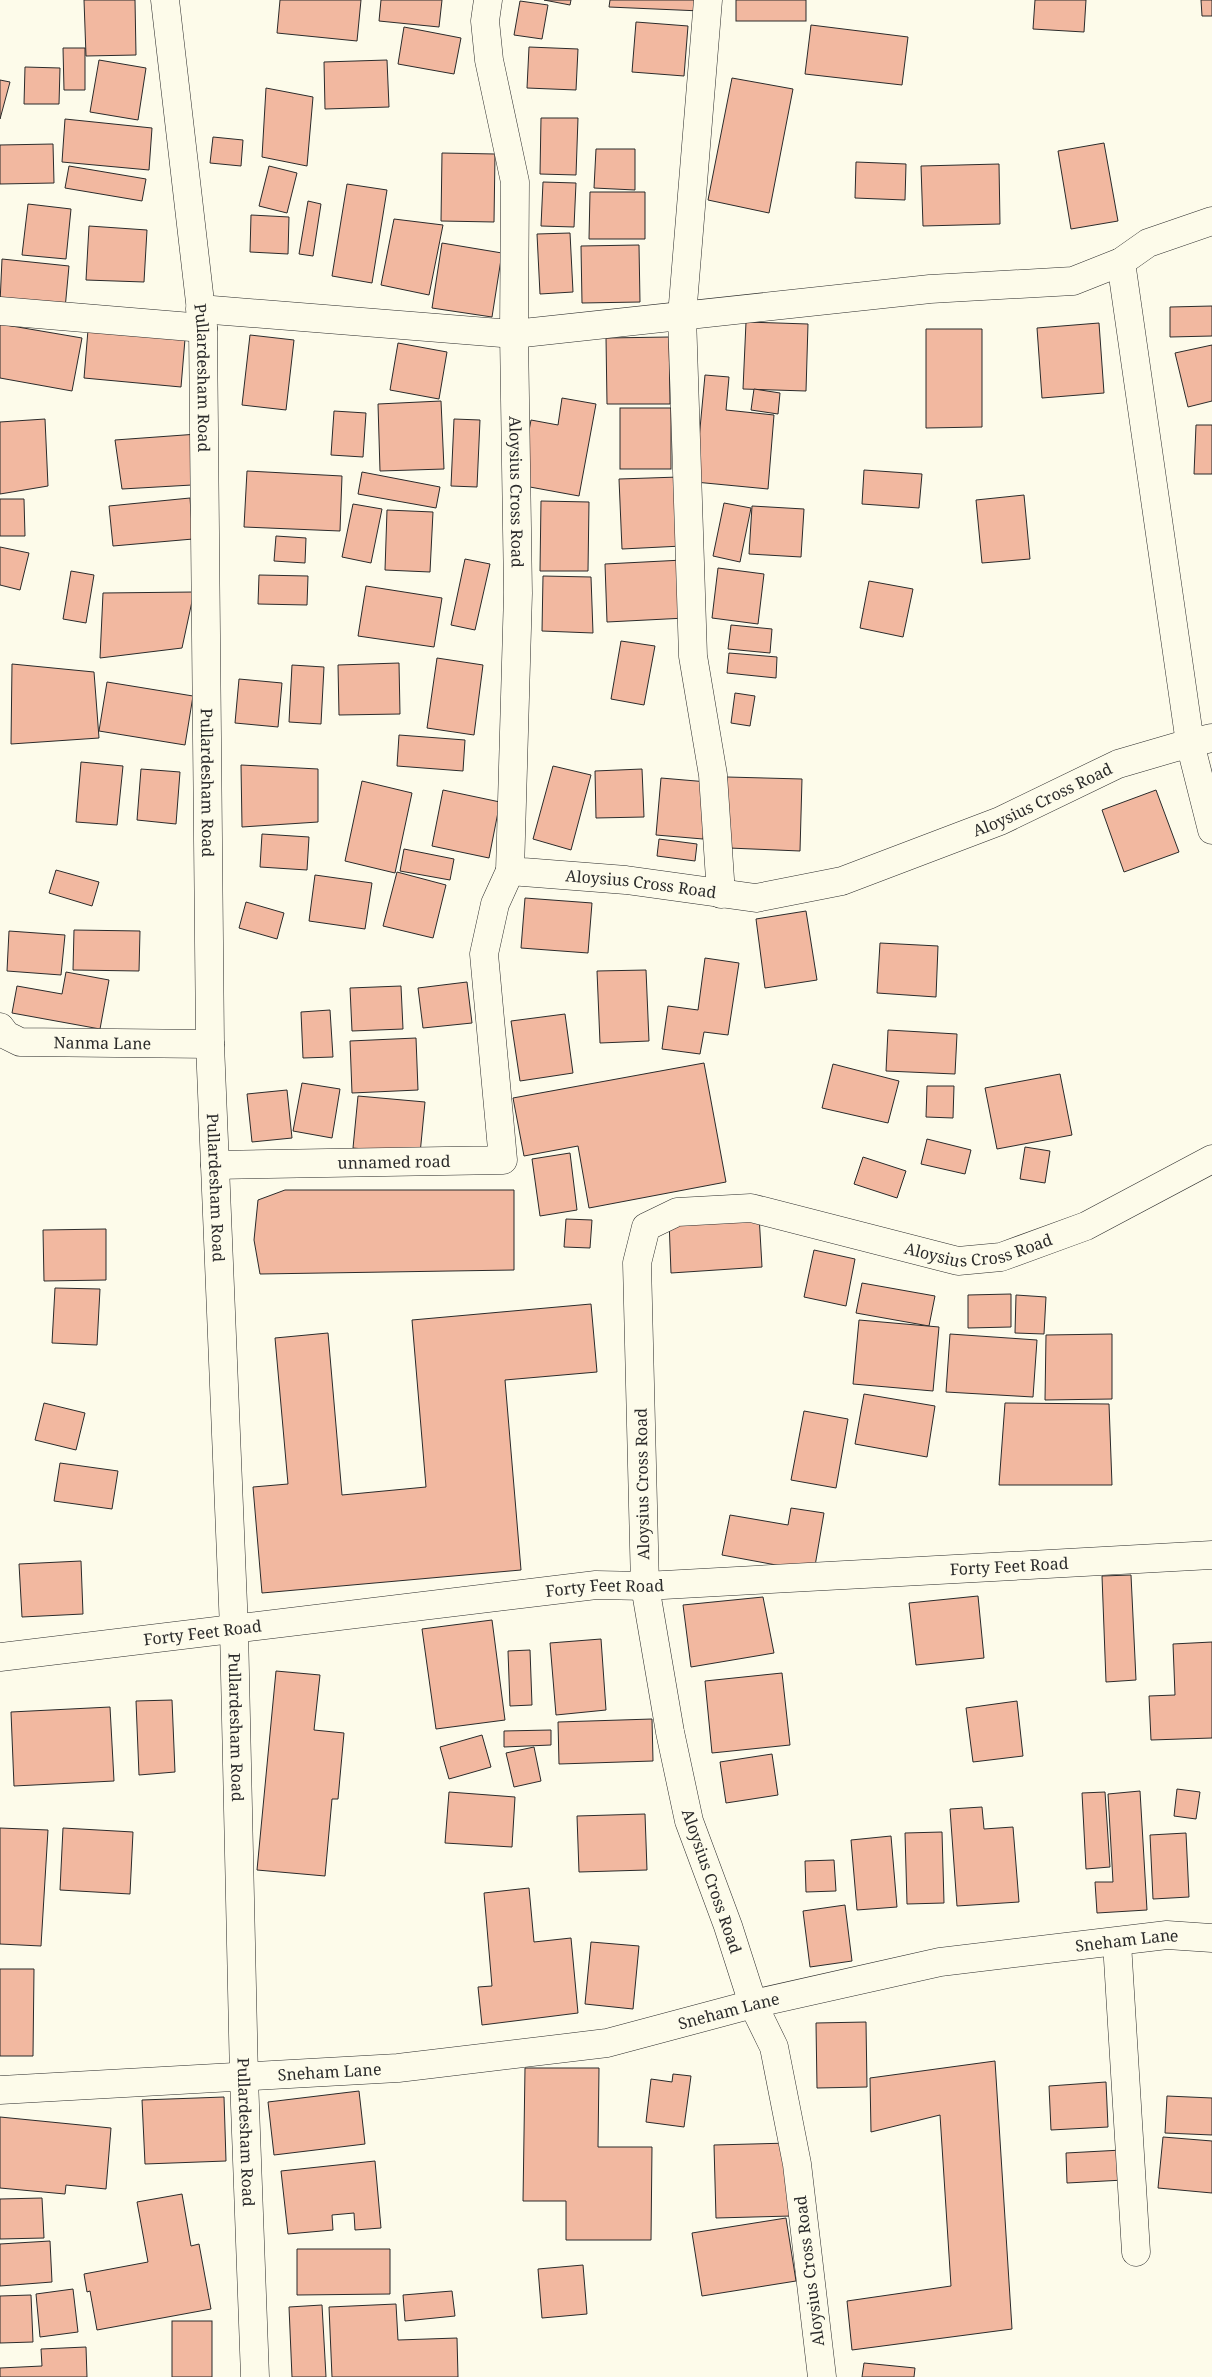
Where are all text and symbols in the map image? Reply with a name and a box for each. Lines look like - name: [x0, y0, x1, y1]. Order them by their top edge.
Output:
- street label: Pullardesham Road: [189, 302, 215, 453]
- street label: Aloysius Cross Road: [504, 416, 529, 568]
- street label: Pullardesham Road: [196, 708, 219, 858]
- street label: Aloysius Cross Road: [969, 757, 1116, 841]
- street label: Aloysius Cross Road: [565, 864, 718, 903]
- street label: Nanma Lane: [53, 1031, 151, 1054]
- street label: Pullardesham Road: [202, 1113, 230, 1263]
- street label: unnamed road: [337, 1150, 451, 1174]
- street label: Aloysius Cross Road: [902, 1228, 1055, 1272]
- street label: Aloysius Cross Road: [630, 1408, 654, 1560]
- street label: Forty Feet Road: [949, 1552, 1069, 1580]
- street label: Forty Feet Road: [544, 1574, 665, 1602]
- street label: Forty Feet Road: [142, 1614, 263, 1651]
- street label: Pullardesham Road: [224, 1653, 249, 1802]
- street label: Aloysius Cross Road: [677, 1806, 747, 1957]
- street label: Sneham Lane: [1074, 1924, 1179, 1957]
- street label: Sneham Lane: [676, 1987, 782, 2035]
- street label: Pullardesham Road: [233, 2057, 260, 2207]
- street label: Sneham Lane: [277, 2058, 382, 2086]
- street label: Aloysius Cross Road: [789, 2194, 829, 2348]

